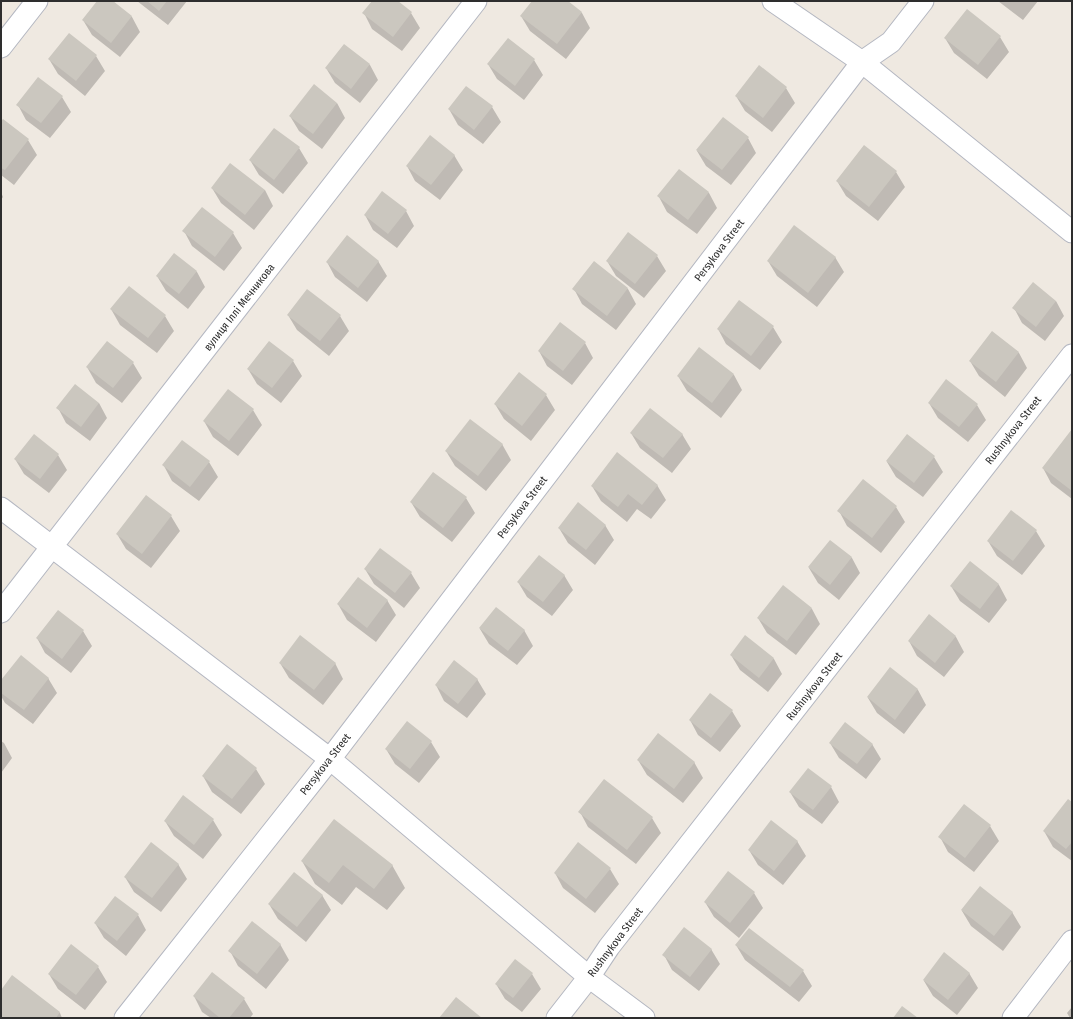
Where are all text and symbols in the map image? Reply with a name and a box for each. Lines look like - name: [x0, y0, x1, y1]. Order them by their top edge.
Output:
- street label: Persykova Street: [692, 216, 747, 284]
- street label: вулиця Іллі Мечникова: [201, 261, 278, 354]
- street label: Rushnykova Street: [983, 393, 1044, 467]
- street label: Persykova Street: [495, 473, 550, 541]
- street label: Rushnykova Street: [784, 649, 845, 723]
- street label: Persykova Street: [297, 731, 354, 798]
- street label: Rushnykova Street: [585, 905, 646, 980]

